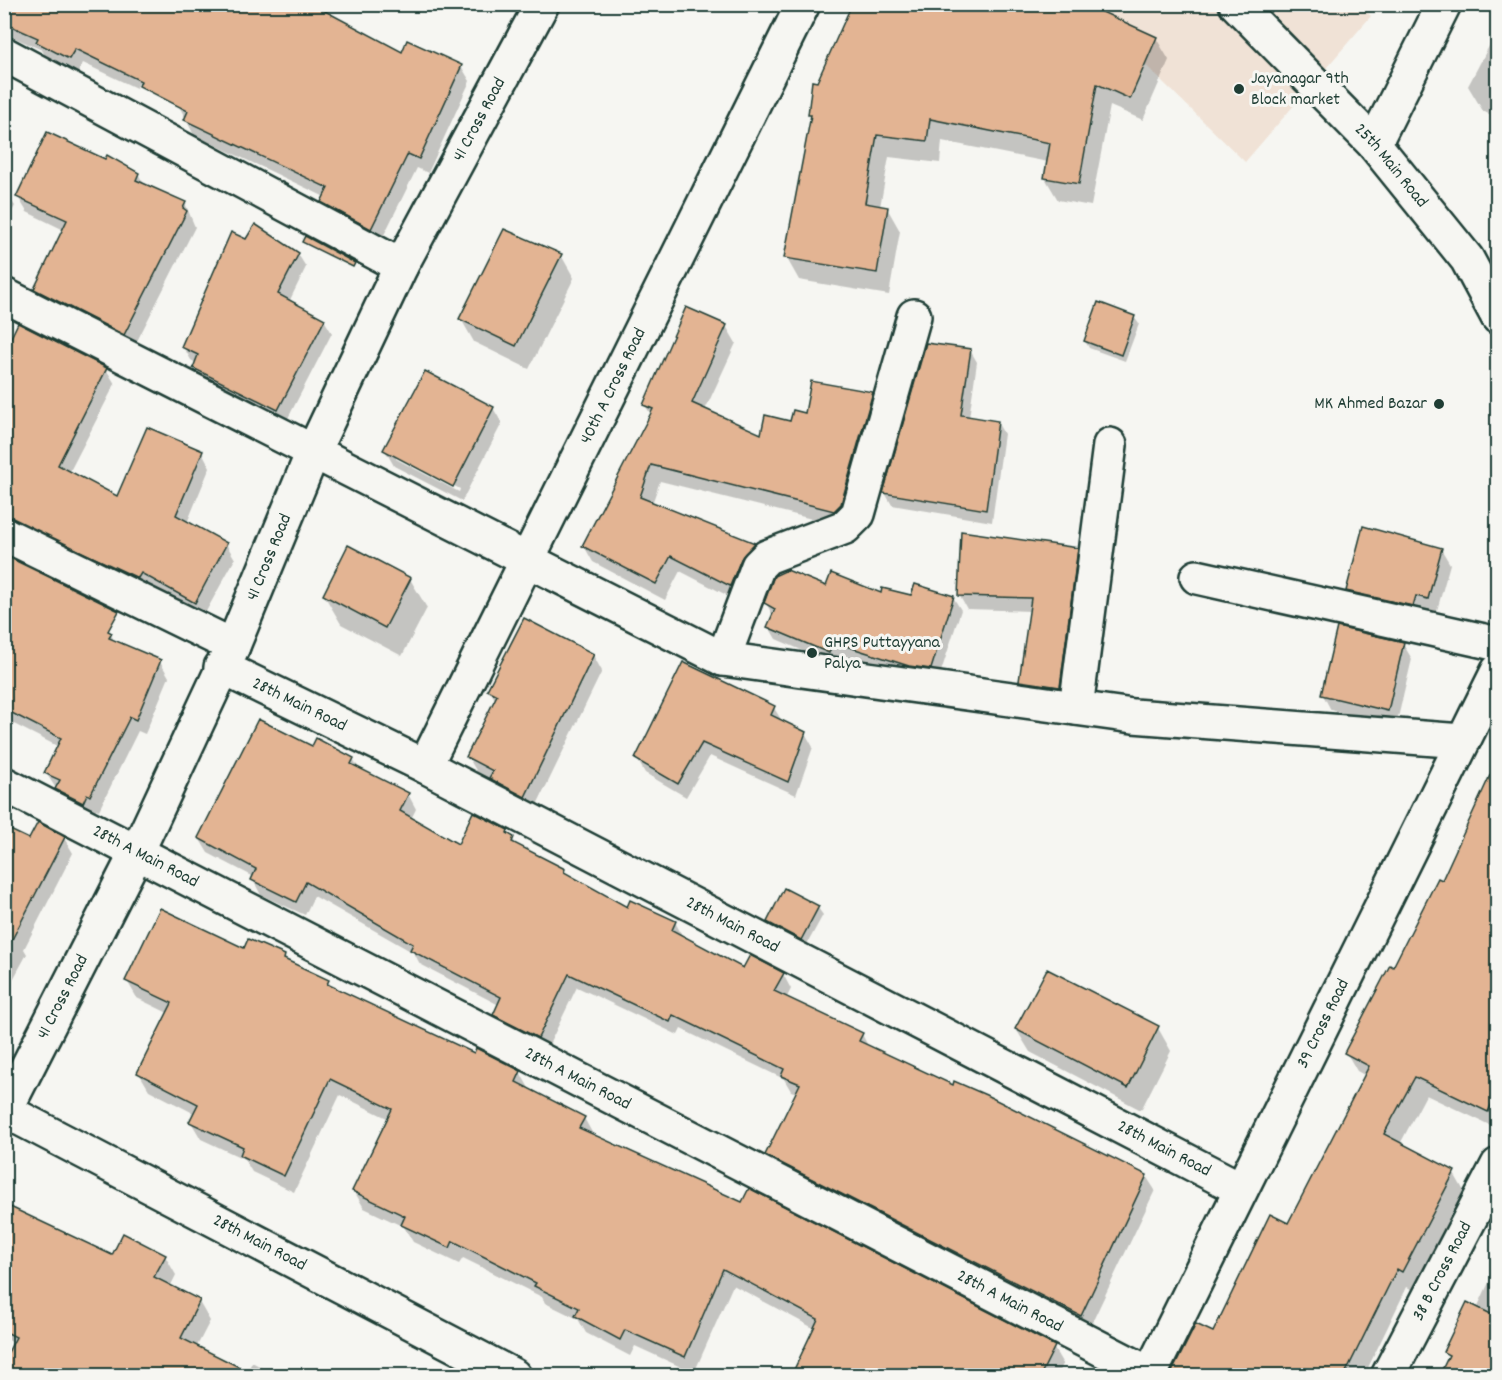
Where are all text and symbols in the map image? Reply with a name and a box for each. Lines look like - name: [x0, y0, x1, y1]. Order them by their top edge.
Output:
- place label: Jayanagar 9th Block market: [1251, 67, 1349, 113]
- street label: 41 Cross Road: [447, 73, 513, 166]
- marker: Jayanagar 9th Block market: [1232, 82, 1246, 96]
- street label: 25th Main Road: [1348, 118, 1434, 214]
- street label: 40th A Cross Road: [574, 324, 653, 449]
- place label: MK Ahmed Bazar: [1314, 392, 1427, 417]
- marker: MK Ahmed Bazar: [1432, 397, 1446, 411]
- street label: 41 Cross Road: [240, 510, 299, 605]
- place label: GHPS Puttayyana Palya: [824, 631, 941, 677]
- marker: GHPS Puttayyana Palya: [805, 646, 819, 660]
- street label: 28th Main Road: [248, 671, 351, 739]
- street label: 28th A Main Road: [88, 819, 203, 895]
- street label: 28th Main Road: [681, 891, 784, 960]
- street label: 41 Cross Road: [31, 950, 95, 1044]
- street label: 39 Cross Road: [1291, 975, 1356, 1073]
- street label: 28th A Main Road: [520, 1041, 635, 1117]
- street label: 28th Main Road: [1113, 1114, 1215, 1184]
- street label: 28th Main Road: [208, 1208, 311, 1278]
- street label: 38 B Cross Road: [1406, 1217, 1479, 1325]
- street label: 28th A Main Road: [952, 1264, 1067, 1339]

